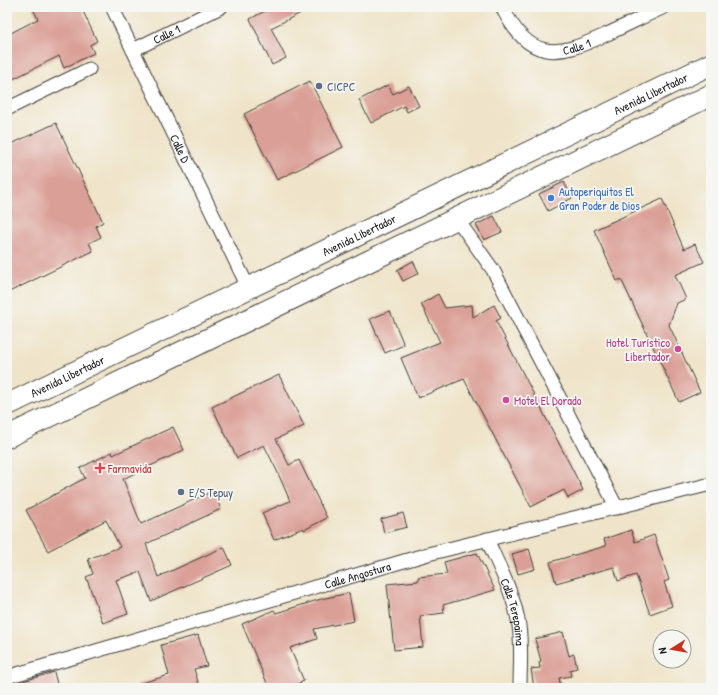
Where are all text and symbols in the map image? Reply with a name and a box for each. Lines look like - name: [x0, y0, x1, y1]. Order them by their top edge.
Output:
- street label: Calle 1: [150, 20, 183, 48]
- street label: Calle 1: [561, 34, 593, 58]
- street label: Avenida Libertador: [611, 68, 691, 118]
- place label: CICPC: [327, 78, 356, 95]
- marker: CICPC: [314, 81, 324, 91]
- street label: Calle D: [166, 131, 195, 166]
- place label: Autoperiquitos El Gran Poder de Dios: [559, 183, 640, 214]
- marker: Autoperiquitos El Gran Poder de Dios: [546, 193, 556, 203]
- street label: Avenida Libertador: [319, 209, 399, 260]
- place label: Hotel Turístico Libertador: [606, 334, 670, 365]
- marker: Hotel Turístico Libertador: [673, 344, 683, 354]
- street label: Avenida Libertador: [27, 350, 107, 401]
- place label: Motel El Dorado: [514, 392, 582, 409]
- marker: Motel El Dorado: [501, 395, 511, 405]
- place label: Farmavida: [107, 460, 152, 477]
- marker: Farmavida: [95, 463, 105, 473]
- place label: E/S Tepuy: [189, 484, 233, 501]
- marker: E/S Tepuy: [176, 487, 186, 497]
- street label: Calle Angostura: [322, 557, 393, 592]
- street label: Calle Terepaima: [497, 575, 529, 646]
- north arrow: [652, 629, 692, 669]
- text: N: [655, 647, 670, 655]

